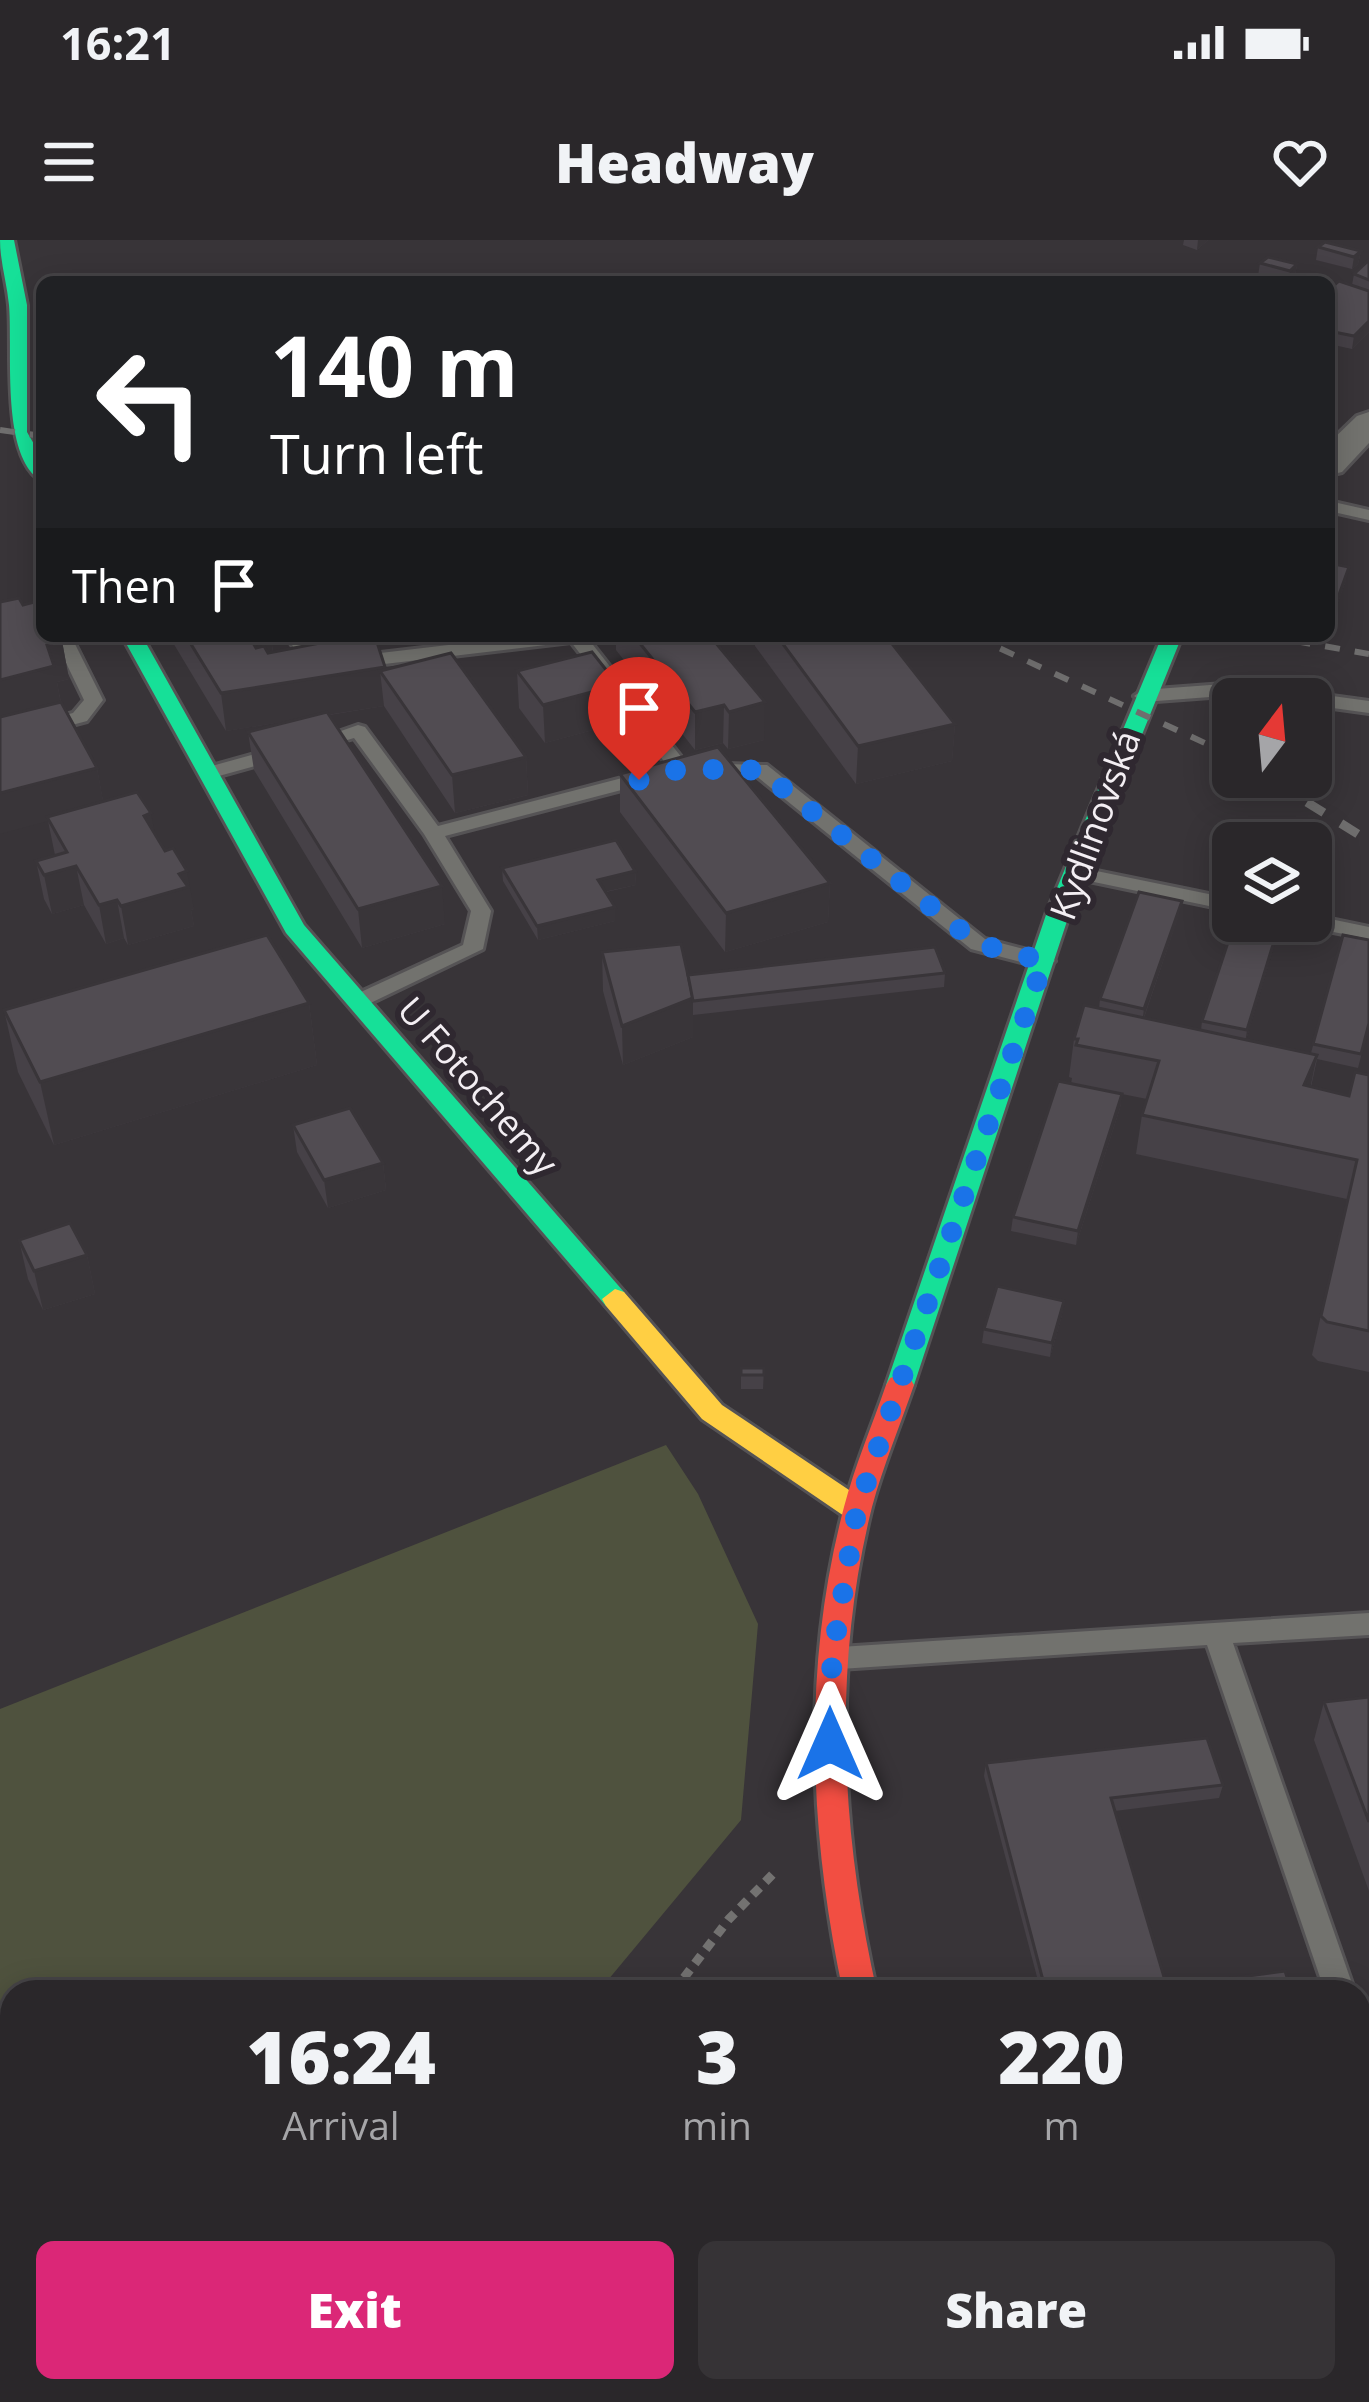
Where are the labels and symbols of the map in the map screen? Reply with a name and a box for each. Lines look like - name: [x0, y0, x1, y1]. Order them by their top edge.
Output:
- pin: [588, 657, 690, 780]
- north arrow: [1212, 678, 1332, 798]
- street label: Kydlinovská: [1038, 723, 1151, 926]
- street label: U Fotochemy: [387, 986, 570, 1186]
- position arrow: [767, 1681, 893, 1807]

